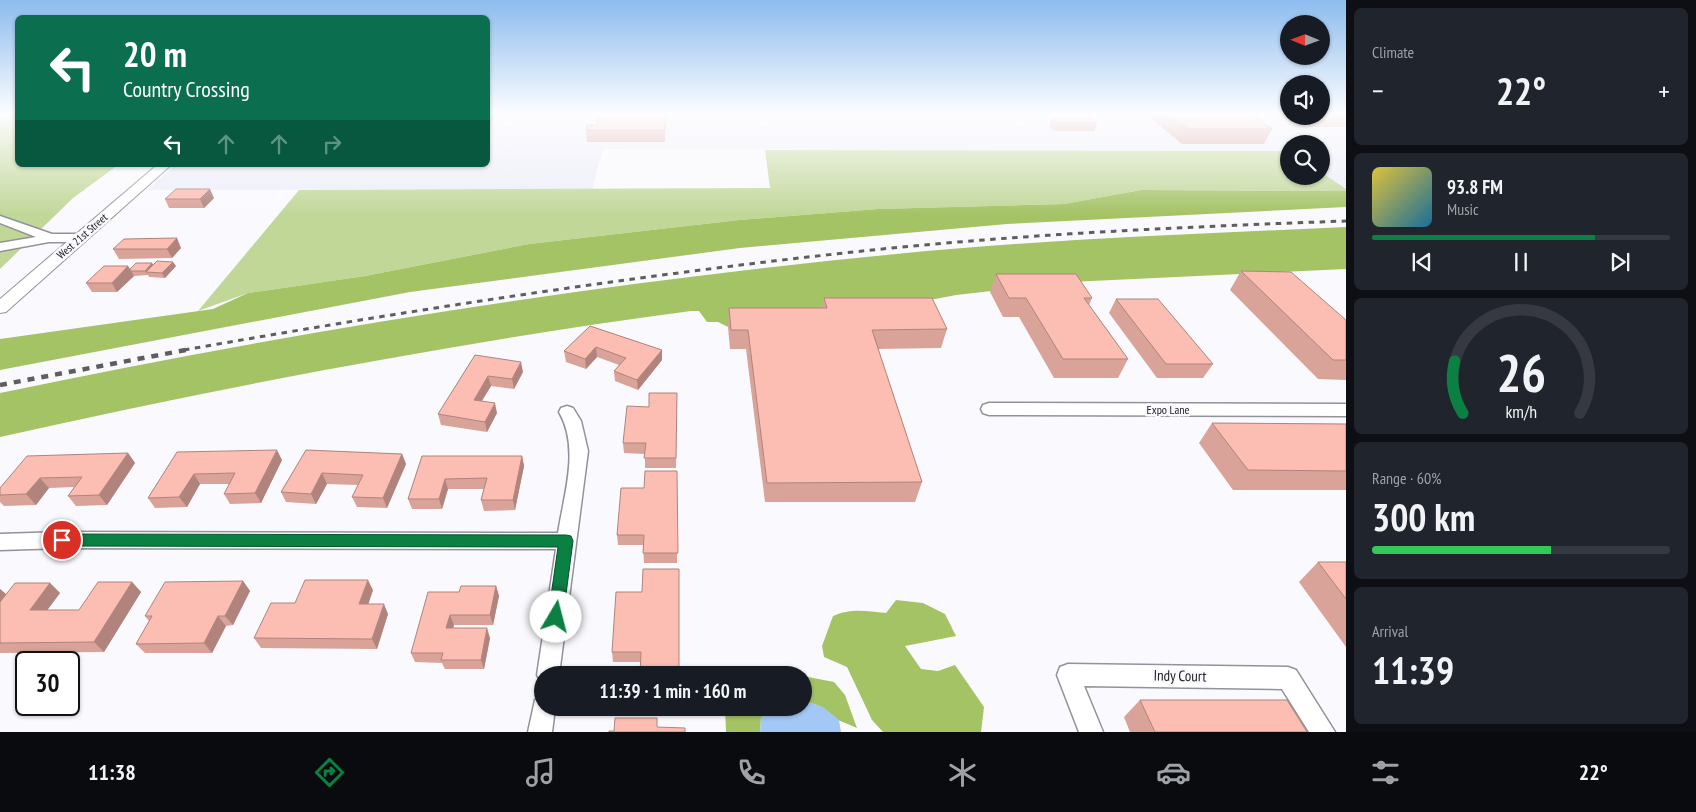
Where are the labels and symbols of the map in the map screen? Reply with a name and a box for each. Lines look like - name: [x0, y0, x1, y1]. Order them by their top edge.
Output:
- north arrow: [1280, 15, 1330, 65]
- street label: West 21st Street: [54, 210, 110, 262]
- street label: Expo Lane: [1147, 402, 1189, 417]
- pin: [41, 519, 83, 561]
- position arrow: [529, 590, 581, 642]
- speed limit sign: 30: [15, 651, 80, 716]
- street label: Indy Court: [1153, 666, 1207, 685]

